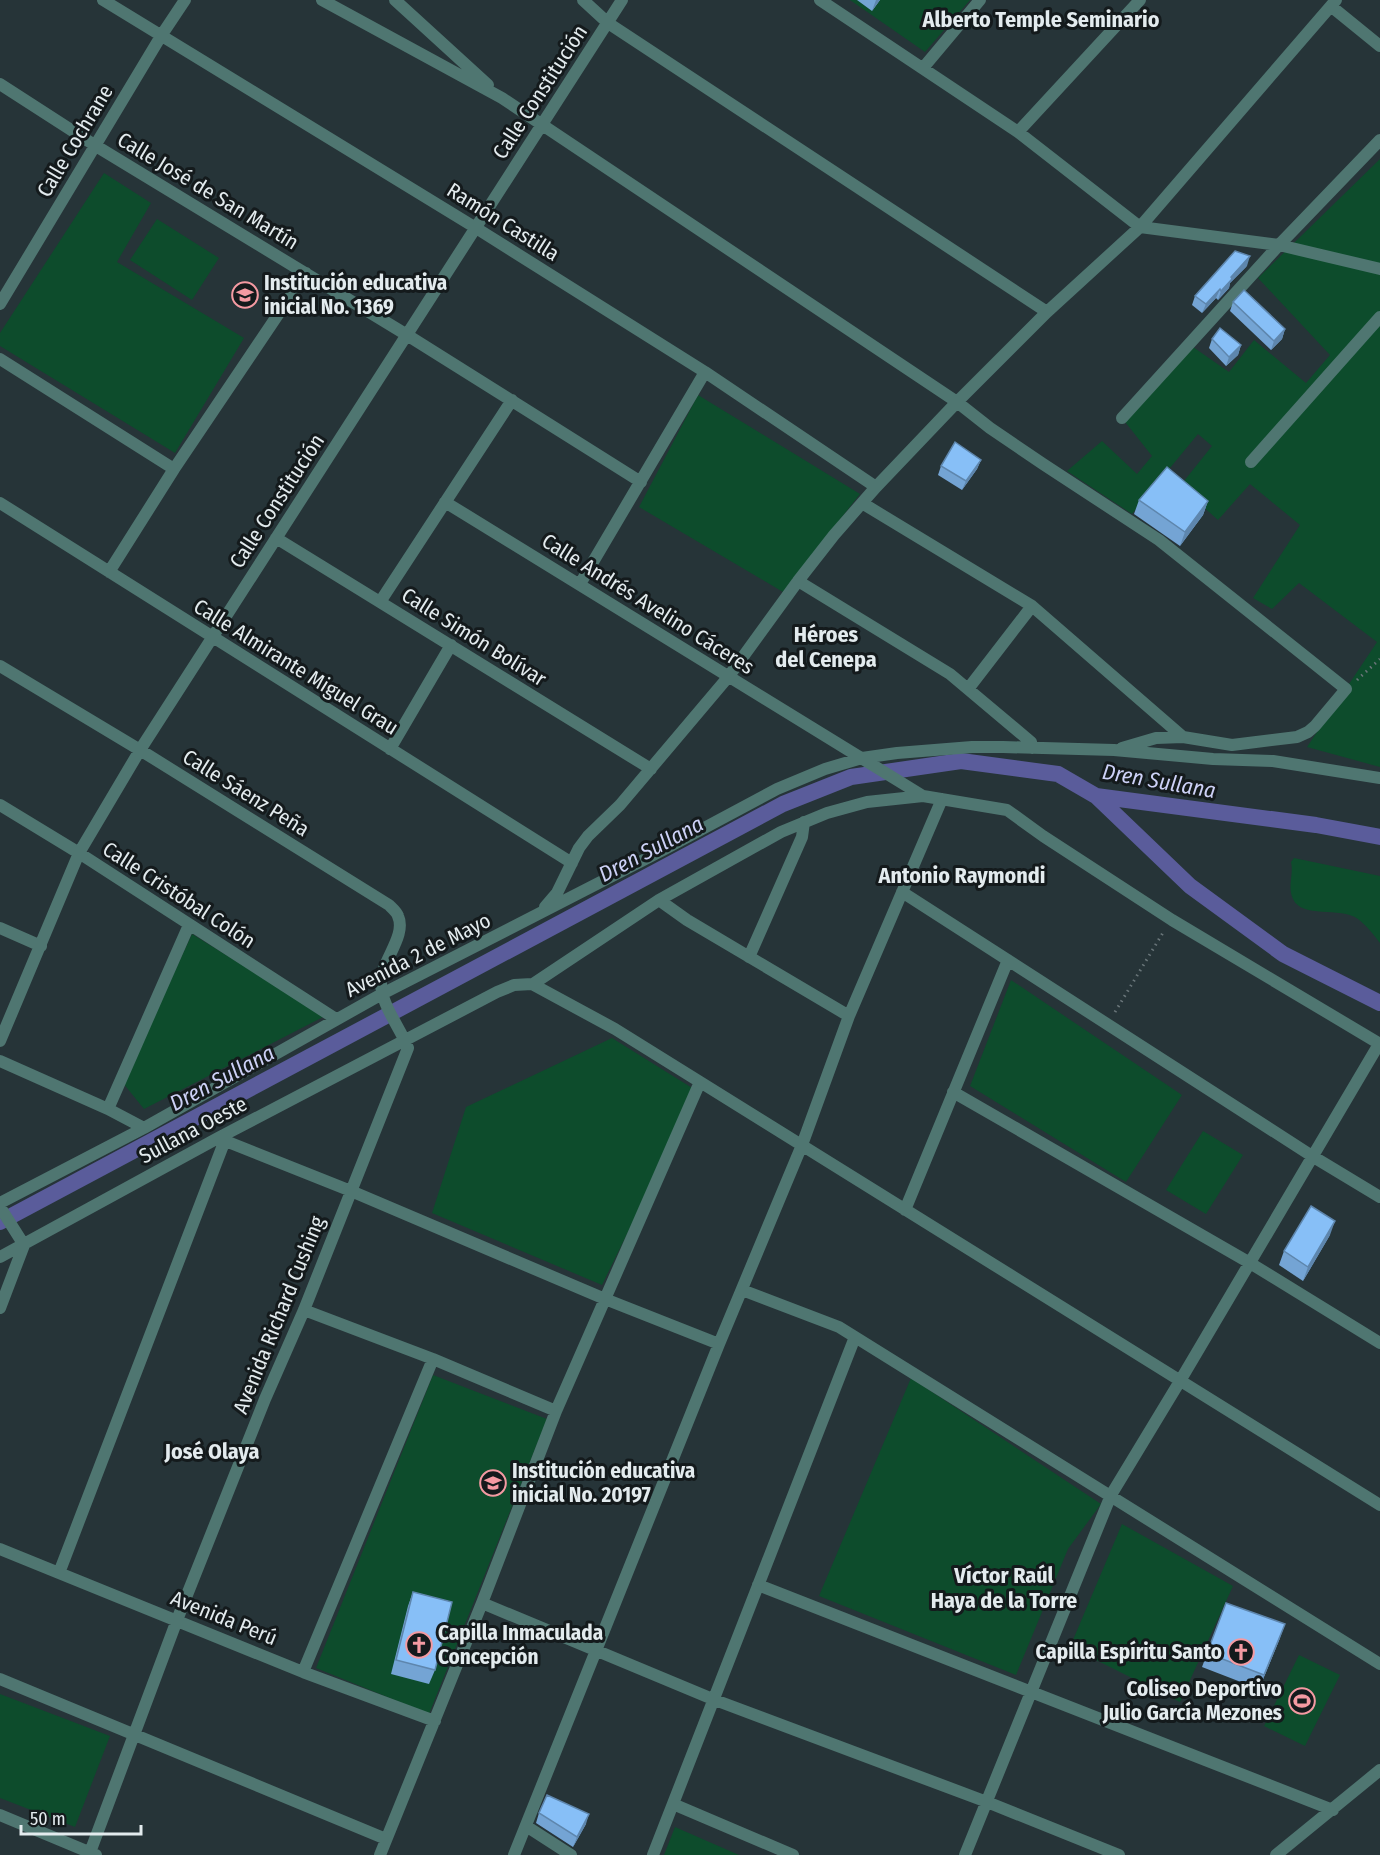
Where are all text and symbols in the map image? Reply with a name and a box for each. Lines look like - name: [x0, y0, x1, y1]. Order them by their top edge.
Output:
- district label: Alberto Temple Seminario: [922, 6, 1160, 33]
- street label: Calle Constitución: [487, 20, 593, 164]
- street label: Calle Cochrane: [31, 80, 119, 202]
- street label: Calle José de San Martín: [113, 127, 303, 255]
- street label: Ramón Castilla: [442, 177, 564, 267]
- place label: Institución educativa inicial No. 1369: [264, 270, 447, 320]
- school or university icon: Institución educativa inicial No. 1369: [230, 280, 260, 310]
- street label: Calle Constitución: [224, 429, 330, 573]
- street label: Calle Andrés Avelino Cáceres: [537, 528, 759, 680]
- street label: Calle Simón Bolívar: [397, 582, 552, 692]
- street label: Calle Almirante Miguel Grau: [189, 593, 403, 741]
- district label: Héroes del Cenepa: [775, 621, 877, 673]
- street label: Calle Sáenz Peña: [178, 744, 314, 842]
- water label: Dren Sullana: [1100, 758, 1218, 804]
- water label: Dren Sullana: [594, 810, 708, 888]
- street label: Calle Cristóbal Colón: [98, 836, 260, 954]
- district label: Antonio Raymondi: [877, 862, 1046, 889]
- street label: Avenida 2 de Mayo: [341, 907, 495, 1003]
- water label: Dren Sullana: [165, 1039, 279, 1117]
- street label: Sullana Oeste: [135, 1091, 251, 1169]
- street label: Avenida Richard Cushing: [227, 1212, 331, 1418]
- district label: José Olaya: [164, 1438, 259, 1465]
- place label: Institución educativa inicial No. 20197: [512, 1458, 695, 1508]
- school or university icon: Institución educativa inicial No. 20197: [478, 1468, 508, 1498]
- district label: Víctor Raúl Haya de la Torre: [931, 1562, 1077, 1614]
- street label: Avenida Perú: [167, 1585, 281, 1651]
- place label: Capilla Inmaculada Concepción: [438, 1620, 603, 1670]
- church icon: Capilla Inmaculada Concepción: [404, 1630, 434, 1660]
- church icon: Capilla Espíritu Santo: [1226, 1637, 1256, 1667]
- place label: Capilla Espíritu Santo: [1036, 1639, 1222, 1665]
- place label: Coliseo Deportivo Julio García Mezones: [1102, 1676, 1282, 1726]
- sports icon: Coliseo Deportivo Julio García Mezones: [1287, 1686, 1317, 1716]
- scale bar: [21, 1798, 141, 1836]
- text: 50 m: [30, 1808, 66, 1830]

